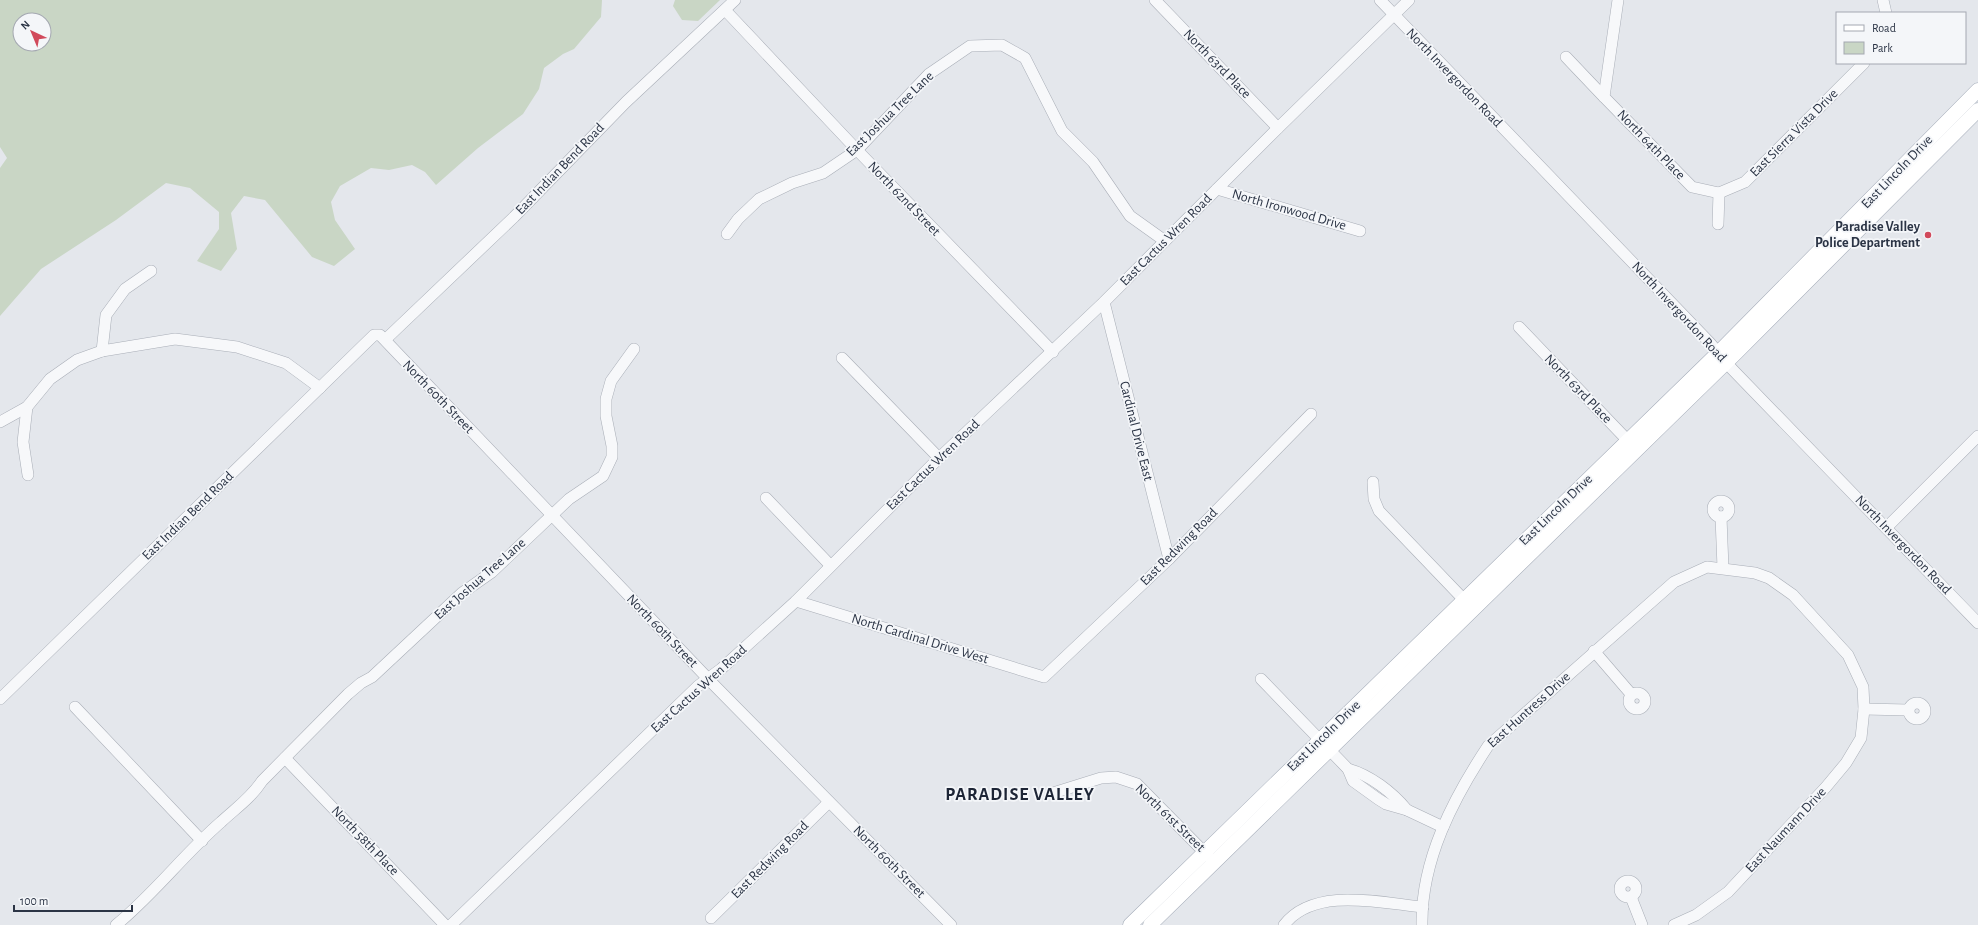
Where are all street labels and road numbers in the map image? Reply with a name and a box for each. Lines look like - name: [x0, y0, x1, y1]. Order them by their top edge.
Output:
- street label: North Invergordon Road: [1403, 26, 1505, 130]
- street label: North 63rd Place: [1181, 27, 1253, 101]
- street label: East Joshua Tree Lane: [844, 69, 936, 159]
- street label: East Sierra Vista Drive: [1747, 86, 1841, 180]
- street label: North 64th Place: [1614, 107, 1688, 183]
- street label: East Indian Bend Road: [513, 121, 607, 217]
- street label: East Lincoln Drive: [1859, 133, 1935, 211]
- street label: North 62nd Street: [865, 159, 943, 239]
- street label: North Ironwood Drive: [1230, 187, 1348, 233]
- street label: East Cactus Wren Road: [1117, 191, 1215, 289]
- street label: North Invergordon Road: [1629, 259, 1729, 365]
- street label: North 63rd Place: [1542, 352, 1614, 426]
- street label: North 60th Street: [400, 358, 477, 437]
- street label: Cardinal Drive East: [1117, 380, 1155, 483]
- street label: East Cactus Wren Road: [884, 417, 982, 513]
- street label: East Indian Bend Road: [140, 469, 236, 563]
- street label: East Lincoln Drive: [1517, 472, 1595, 548]
- street label: North Invergordon Road: [1852, 493, 1954, 597]
- street label: East Redwing Road: [1138, 506, 1220, 588]
- street label: East Joshua Tree Lane: [432, 536, 528, 622]
- street label: North 60th Street: [624, 592, 701, 671]
- street label: North Cardinal Drive West: [850, 612, 991, 667]
- street label: East Cactus Wren Road: [648, 643, 750, 735]
- street label: East Huntress Drive: [1485, 669, 1573, 751]
- street label: East Lincoln Drive: [1285, 698, 1363, 774]
- street label: North 61st Street: [1132, 781, 1208, 855]
- street label: East Naumann Drive: [1743, 785, 1829, 875]
- street label: North 58th Place: [329, 804, 401, 878]
- street label: East Redwing Road: [729, 819, 811, 901]
- street label: North 60th Street: [850, 823, 928, 901]

